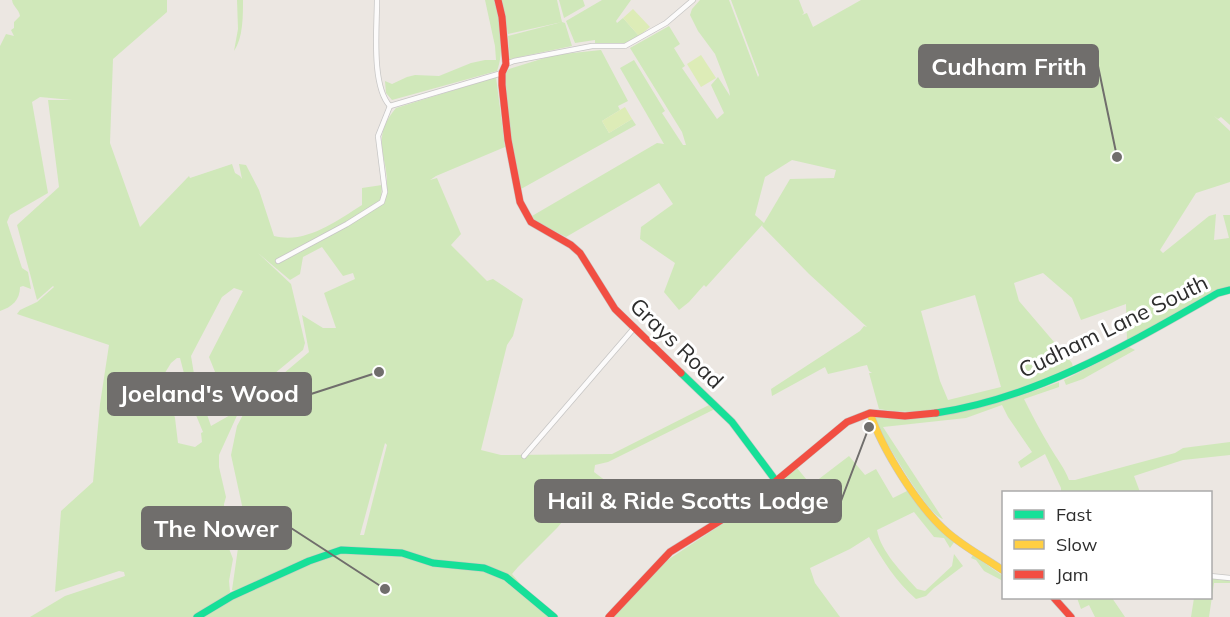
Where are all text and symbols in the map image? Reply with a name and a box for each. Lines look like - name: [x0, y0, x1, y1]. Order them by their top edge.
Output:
- callout: Cudham Frith: [919, 45, 1098, 87]
- text: Cudham Frith: [931, 51, 1087, 81]
- street label: Cudham Lane South: [1014, 268, 1212, 384]
- street label: Grays Road: [624, 292, 730, 394]
- callout: Joeland's Wood: [108, 373, 311, 415]
- text: Joeland's Wood: [119, 378, 299, 408]
- callout: Hail & Ride Scotts Lodge: [535, 480, 841, 522]
- text: Hail & Ride Scotts Lodge: [547, 485, 829, 515]
- legend: [1002, 491, 1212, 599]
- text: Fast: [1056, 503, 1092, 526]
- callout: The Nower: [142, 507, 291, 549]
- text: The Nower: [154, 513, 279, 543]
- text: Slow: [1056, 533, 1098, 556]
- text: Jam: [1056, 563, 1089, 586]

